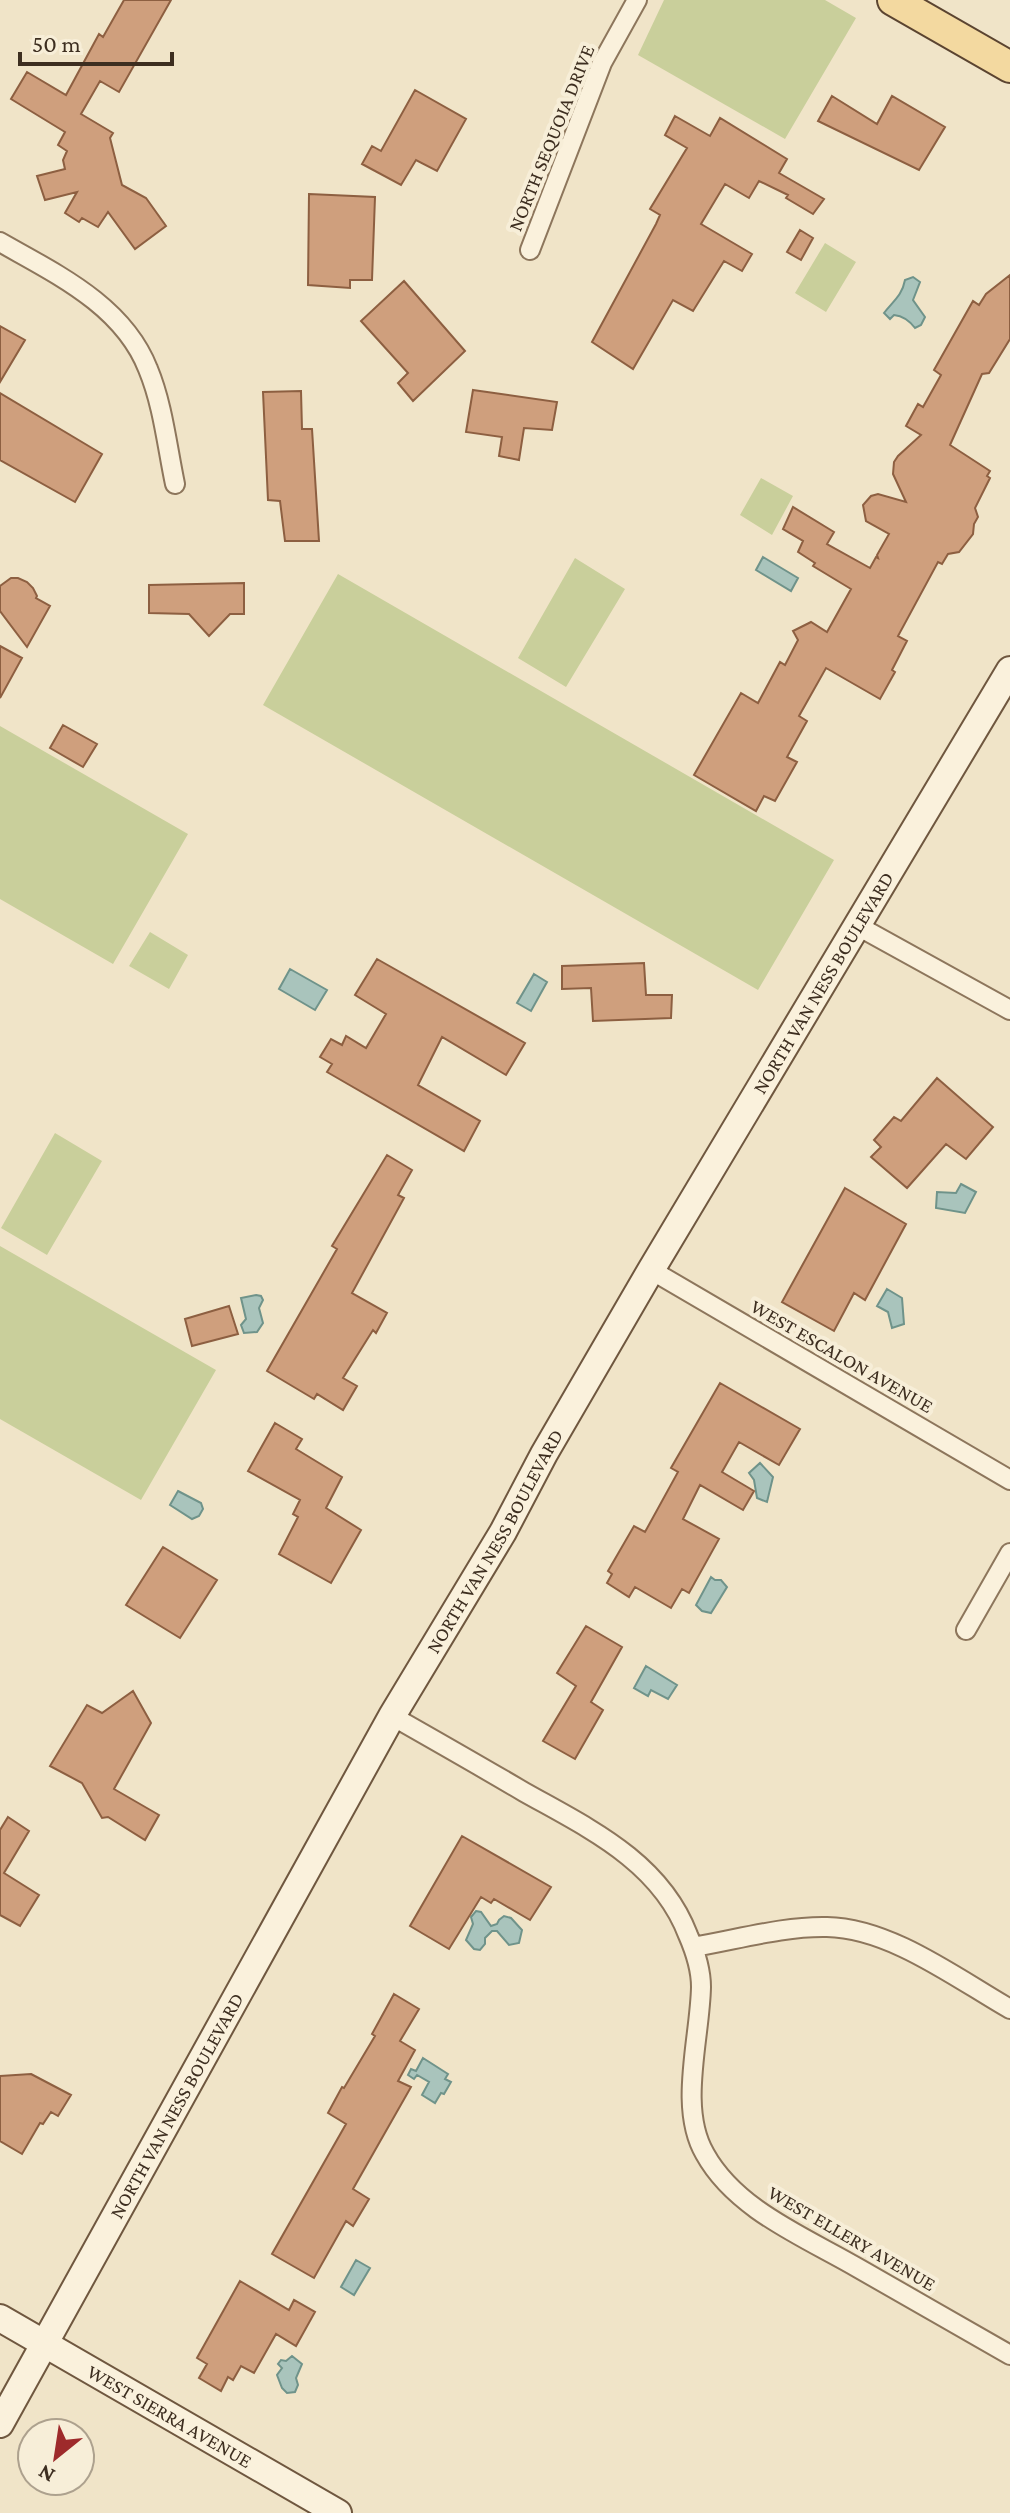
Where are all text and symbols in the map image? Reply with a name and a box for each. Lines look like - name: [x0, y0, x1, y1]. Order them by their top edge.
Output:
- scale bar: [20, 16, 172, 66]
- text: 50 m: [32, 30, 81, 57]
- street label: NORTH SEQUOIA DRIVE: [504, 42, 598, 234]
- street label: NORTH VAN NESS BOULEVARD: [748, 868, 898, 1098]
- street label: WEST ESCALON AVENUE: [747, 1295, 937, 1417]
- street label: NORTH VAN NESS BOULEVARD: [422, 1425, 567, 1657]
- street label: NORTH VAN NESS BOULEVARD: [105, 1989, 248, 2222]
- street label: WEST ELLERY AVENUE: [764, 2181, 940, 2295]
- street label: WEST SIERRA AVENUE: [84, 2360, 256, 2472]
- north arrow: [16, 2417, 96, 2497]
- text: N: [34, 2459, 59, 2488]

